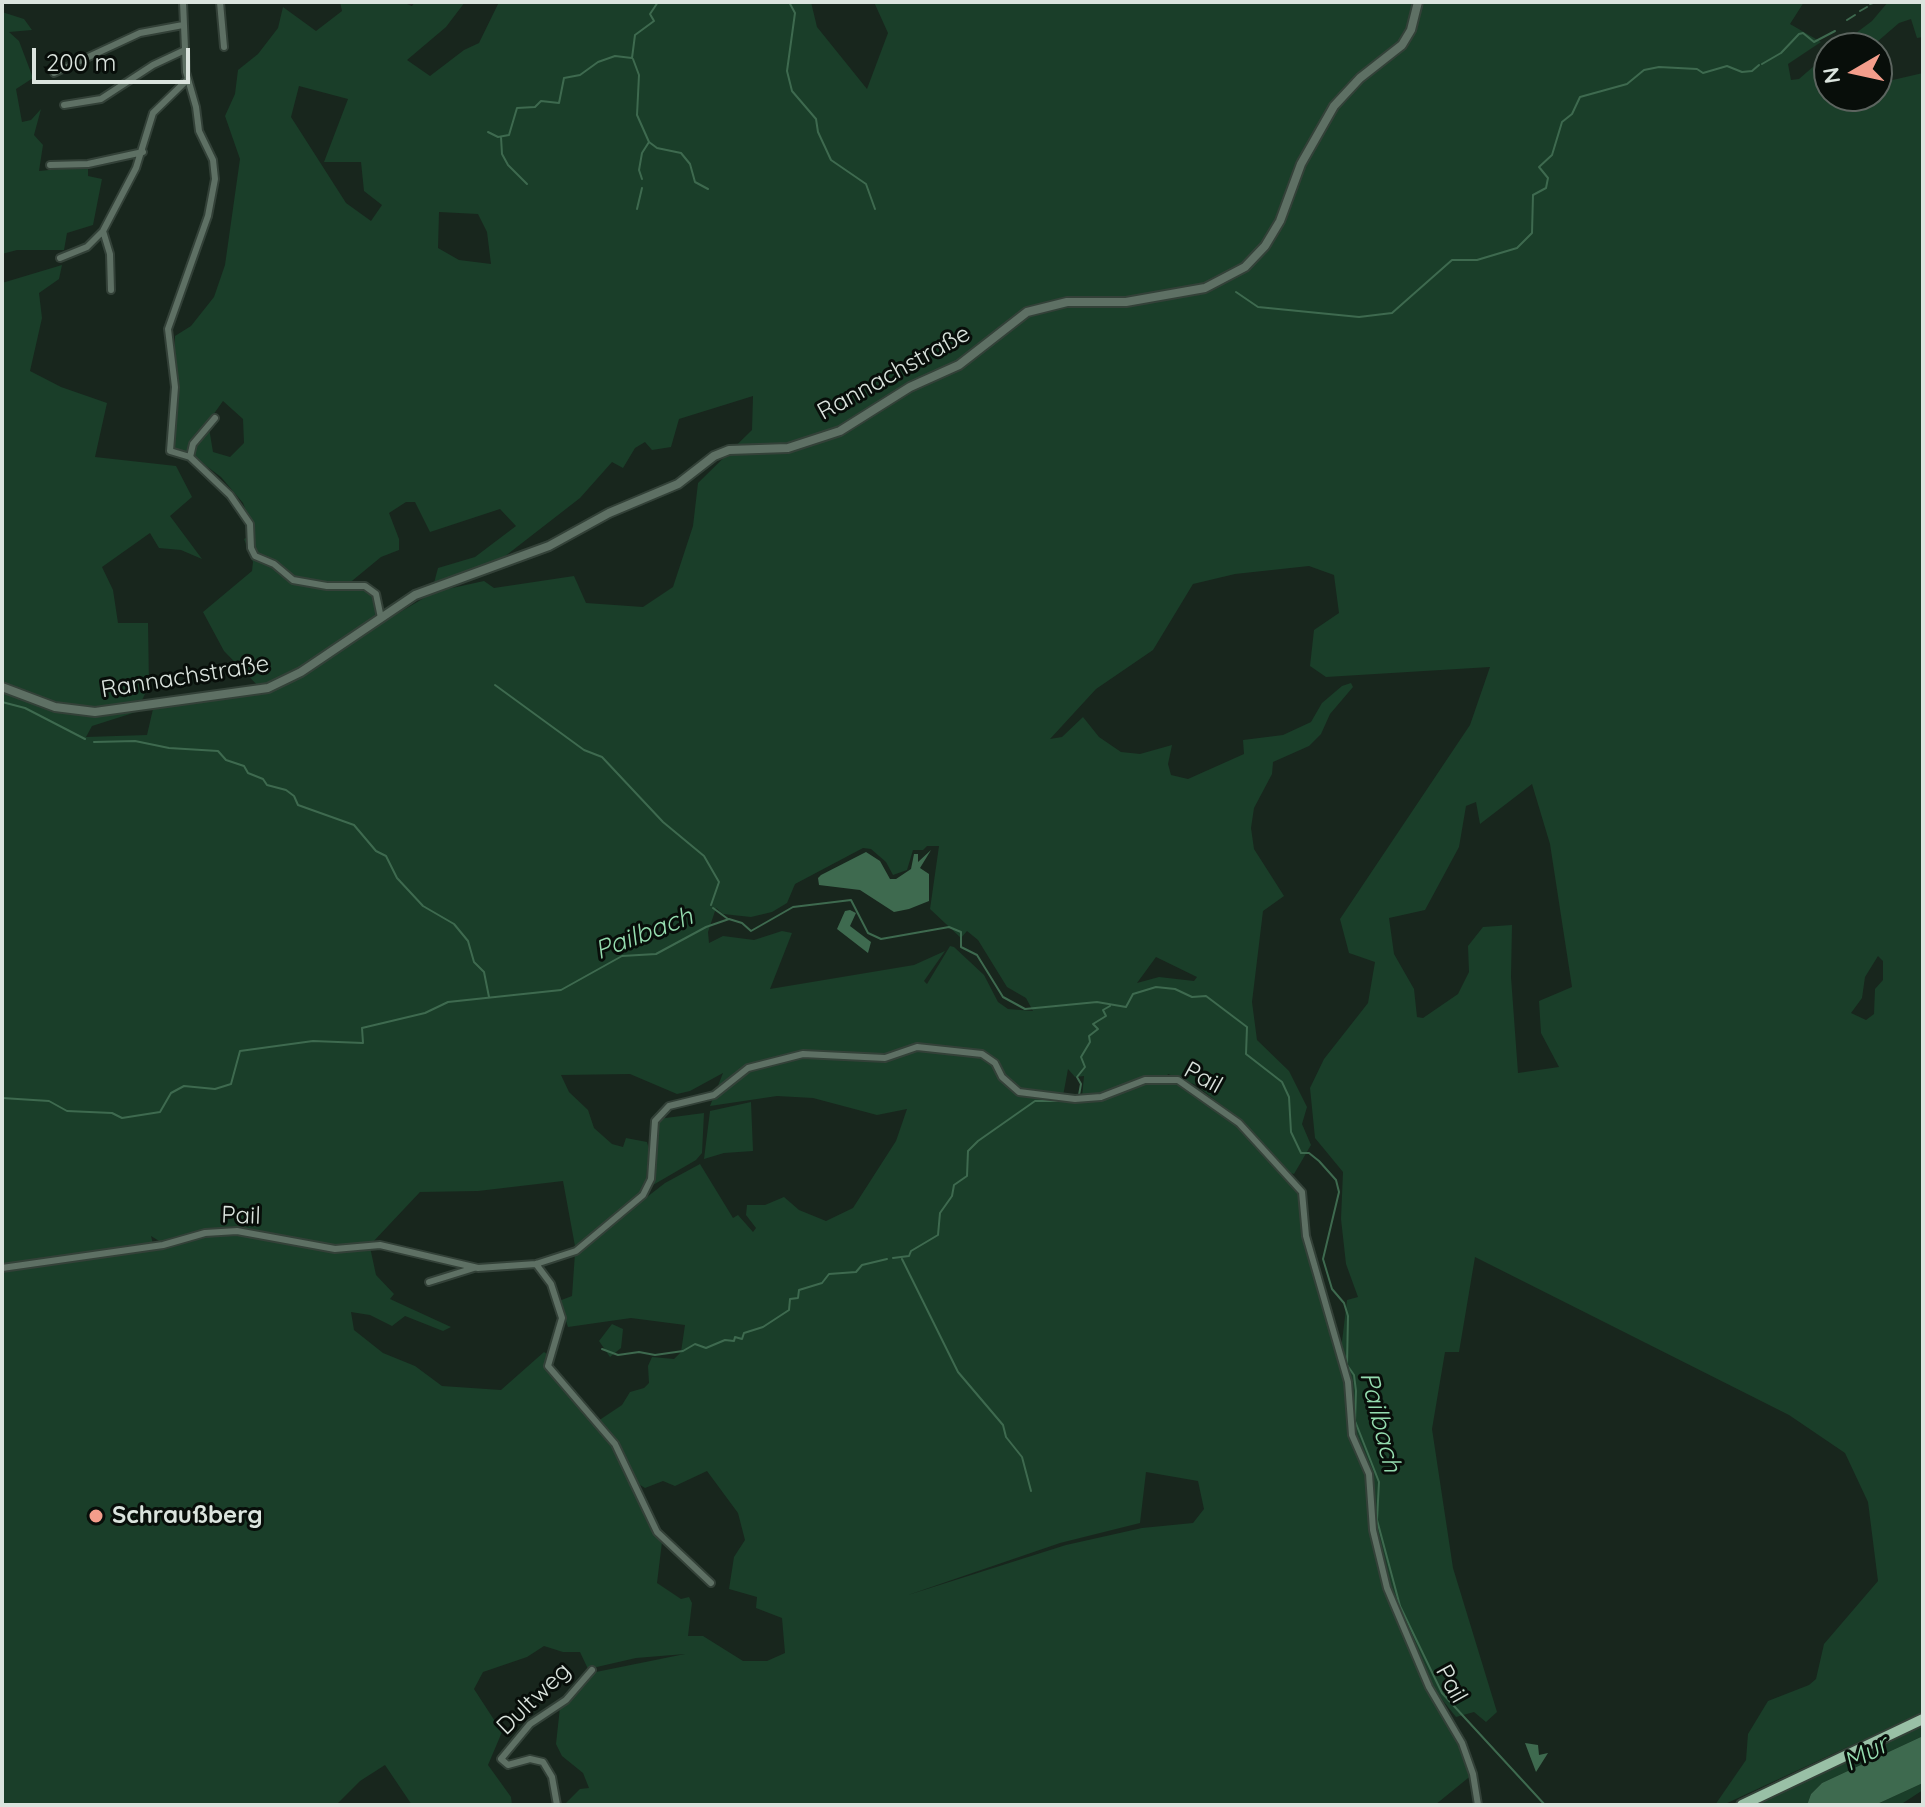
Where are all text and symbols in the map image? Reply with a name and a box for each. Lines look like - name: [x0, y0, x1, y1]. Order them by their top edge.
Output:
- scale bar: [36, 32, 194, 82]
- north arrow: [1813, 32, 1893, 112]
- text: 200 m: [46, 47, 116, 77]
- text: N: [1816, 65, 1846, 86]
- street label: Rannachstraße: [813, 319, 975, 427]
- street label: Rannachstraße: [99, 649, 271, 705]
- water label: Pailbach: [591, 901, 697, 967]
- street label: Pail: [1179, 1056, 1227, 1100]
- street label: Pail: [221, 1201, 261, 1231]
- water label: Pailbach: [1352, 1369, 1408, 1475]
- place label: Schraußberg: [112, 1502, 263, 1530]
- marker: Schraußberg: [87, 1507, 105, 1525]
- street label: Dultweg: [491, 1657, 577, 1741]
- street label: Pail: [1429, 1660, 1473, 1708]
- water label: Mur: [1838, 1729, 1894, 1779]

